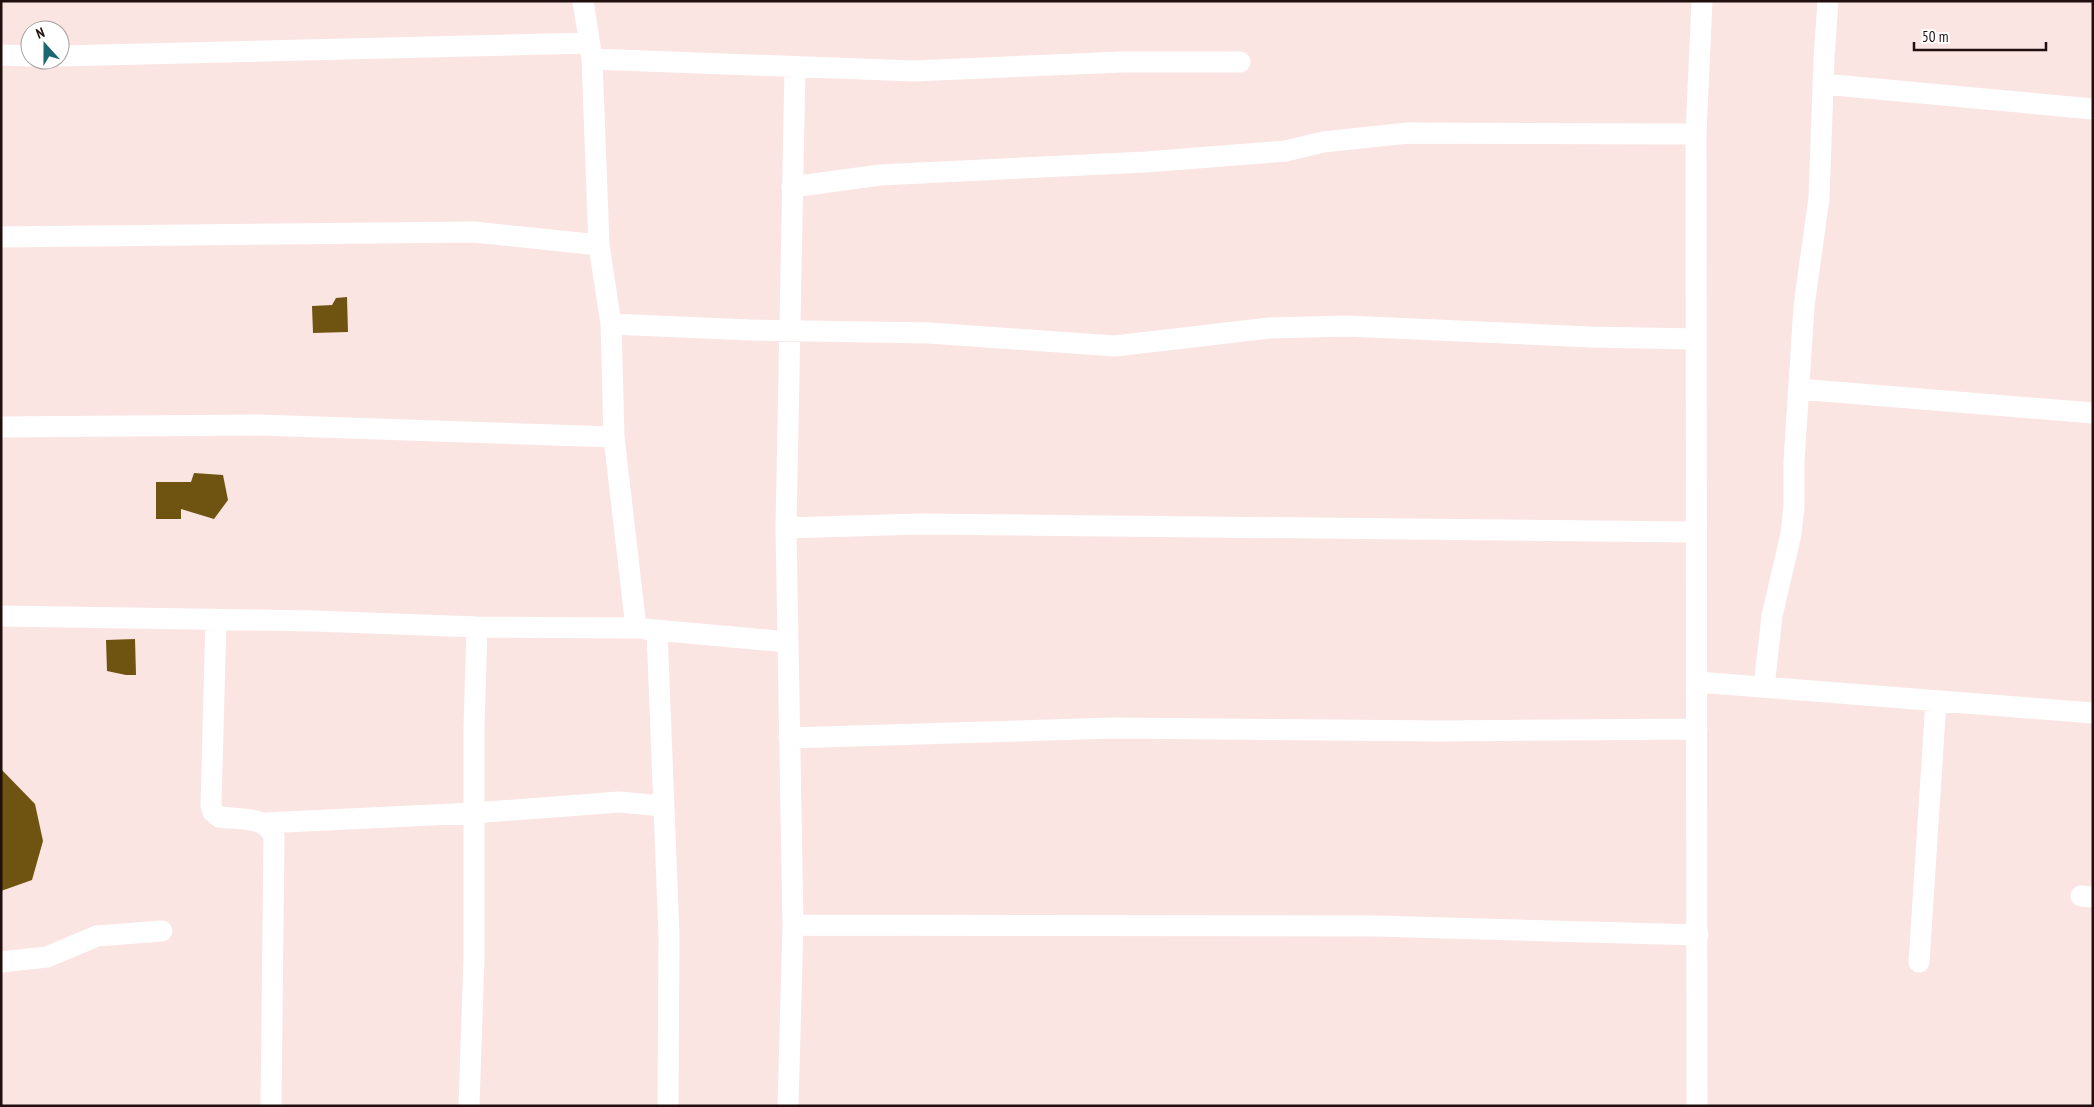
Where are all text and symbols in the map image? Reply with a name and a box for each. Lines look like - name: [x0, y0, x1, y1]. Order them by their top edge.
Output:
- north arrow: [20, 20, 70, 70]
- scale bar: [1914, 20, 2046, 52]
- text: N: [34, 23, 47, 43]
- text: 50 m: [1922, 27, 1948, 46]

